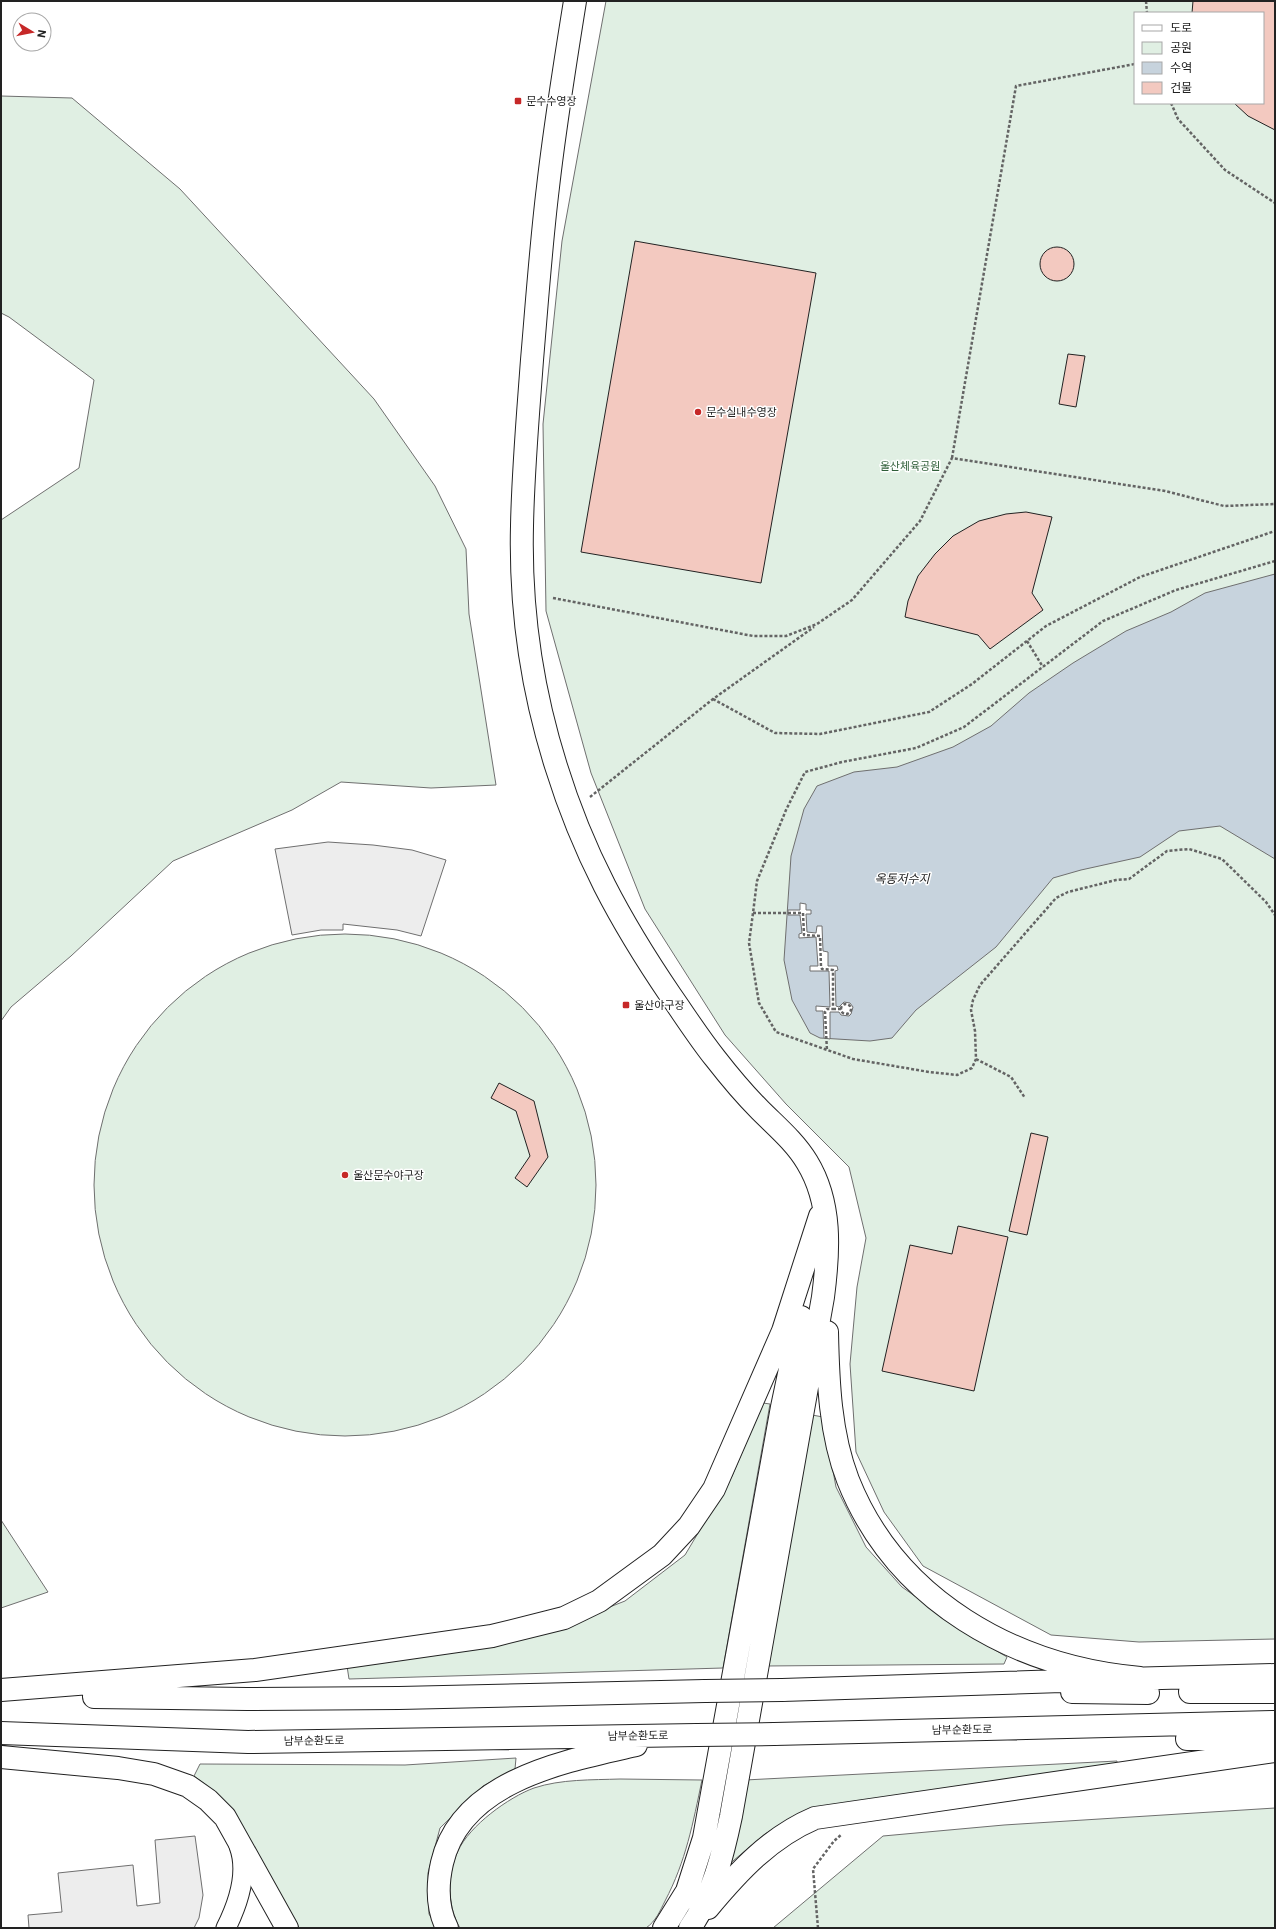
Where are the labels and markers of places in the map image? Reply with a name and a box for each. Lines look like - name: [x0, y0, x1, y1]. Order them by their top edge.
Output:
- place label: 문수수영장: [526, 95, 577, 108]
- marker: 문수수영장: [513, 96, 523, 106]
- place label: 문수실내수영장: [706, 406, 777, 419]
- marker: 문수실내수영장: [693, 407, 703, 417]
- place label: 울산야구장: [634, 999, 685, 1012]
- marker: 울산야구장: [621, 1000, 631, 1010]
- place label: 울산문수야구장: [353, 1169, 424, 1182]
- marker: 울산문수야구장: [340, 1170, 350, 1180]

